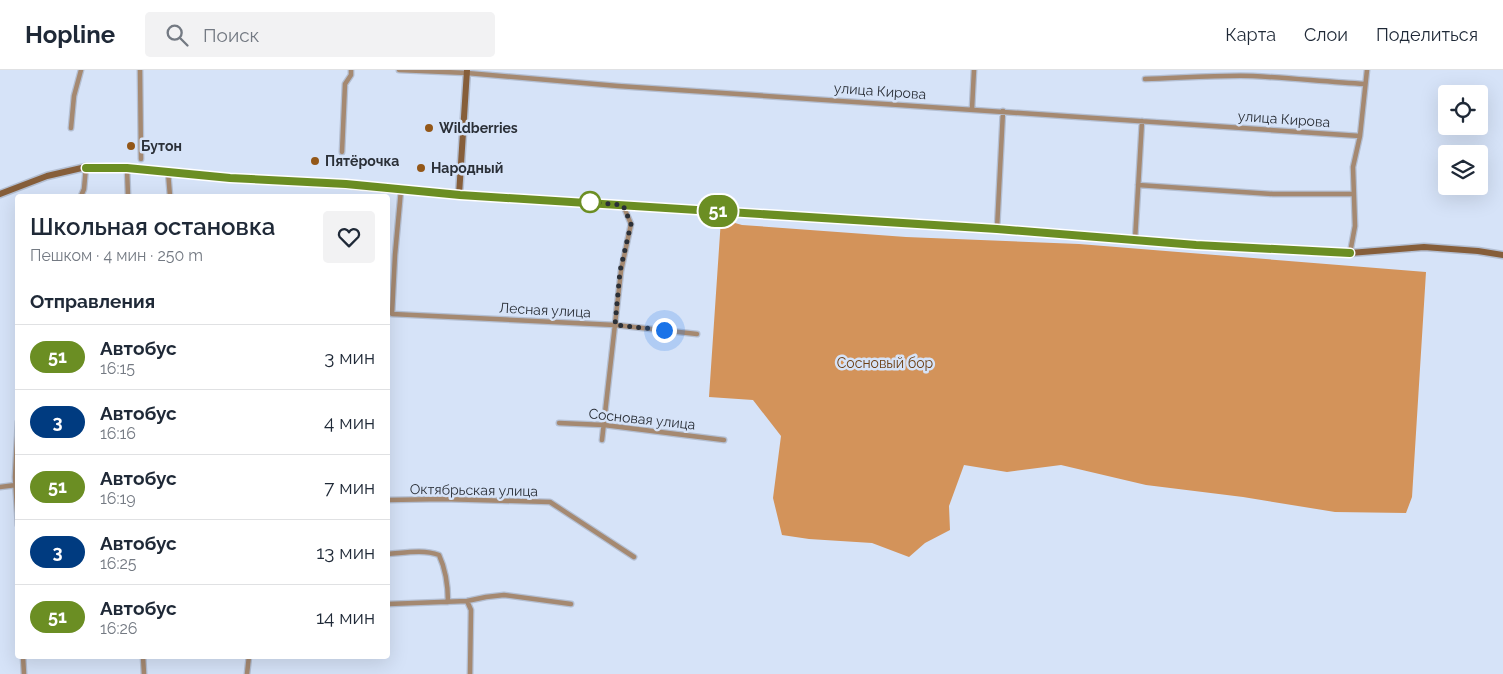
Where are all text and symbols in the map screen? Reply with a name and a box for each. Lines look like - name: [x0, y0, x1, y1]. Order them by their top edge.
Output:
- search box: [145, 12, 495, 57]
- text: Hopline: [25, 20, 115, 49]
- icon: search: [163, 21, 191, 49]
- text: Поиск: [203, 24, 260, 46]
- text: Карта: [1225, 24, 1276, 45]
- text: Слои: [1304, 24, 1348, 45]
- text: Поделиться: [1376, 24, 1478, 45]
- street label: улица Кирова: [833, 80, 927, 102]
- map controls: [1438, 85, 1488, 195]
- button: locate: [1438, 85, 1488, 135]
- street label: улица Кирова: [1237, 108, 1331, 130]
- place label: Wildberries: [439, 120, 518, 136]
- marker: Wildberries: [423, 122, 435, 134]
- place label: Бутон: [141, 138, 182, 154]
- marker: Бутон: [125, 140, 137, 152]
- button: layers: [1438, 145, 1488, 195]
- place label: Пятёрочка: [325, 153, 399, 169]
- marker: Пятёрочка: [309, 155, 321, 167]
- place label: Народный: [431, 160, 503, 176]
- marker: Народный: [415, 162, 427, 174]
- unlabelled marker: [579, 191, 601, 213]
- line badge: 51: [696, 195, 740, 227]
- text: 51: [709, 200, 727, 221]
- button: heart: [323, 211, 375, 263]
- text: Школьная остановка: [30, 212, 275, 241]
- text: Пешком · 4 мин · 250 m: [30, 246, 203, 265]
- text: Отправления: [30, 290, 155, 312]
- street label: Лесная улица: [499, 300, 591, 320]
- your location: [652, 318, 677, 343]
- text: Автобус: [100, 337, 177, 359]
- text: 51: [48, 346, 67, 367]
- text: 3 мин: [324, 346, 375, 368]
- park label: Сосновый бор: [837, 355, 934, 371]
- text: 16:15: [100, 359, 135, 378]
- text: Автобус: [100, 402, 177, 424]
- street label: Сосновая улица: [588, 405, 696, 433]
- text: 3: [52, 411, 63, 432]
- text: 4 мин: [324, 411, 375, 433]
- text: 16:16: [100, 424, 136, 443]
- text: Автобус: [100, 467, 177, 489]
- text: 51: [48, 476, 67, 497]
- text: 7 мин: [324, 476, 375, 498]
- street label: Октябрьская улица: [410, 481, 538, 499]
- text: 16:19: [100, 489, 136, 508]
- text: Автобус: [100, 532, 177, 554]
- text: 3: [52, 541, 63, 562]
- text: 13 мин: [316, 541, 375, 563]
- text: 16:25: [100, 554, 137, 573]
- text: Автобус: [100, 597, 177, 619]
- text: 51: [48, 606, 67, 627]
- text: 14 мин: [316, 606, 375, 628]
- text: 16:26: [100, 619, 138, 638]

